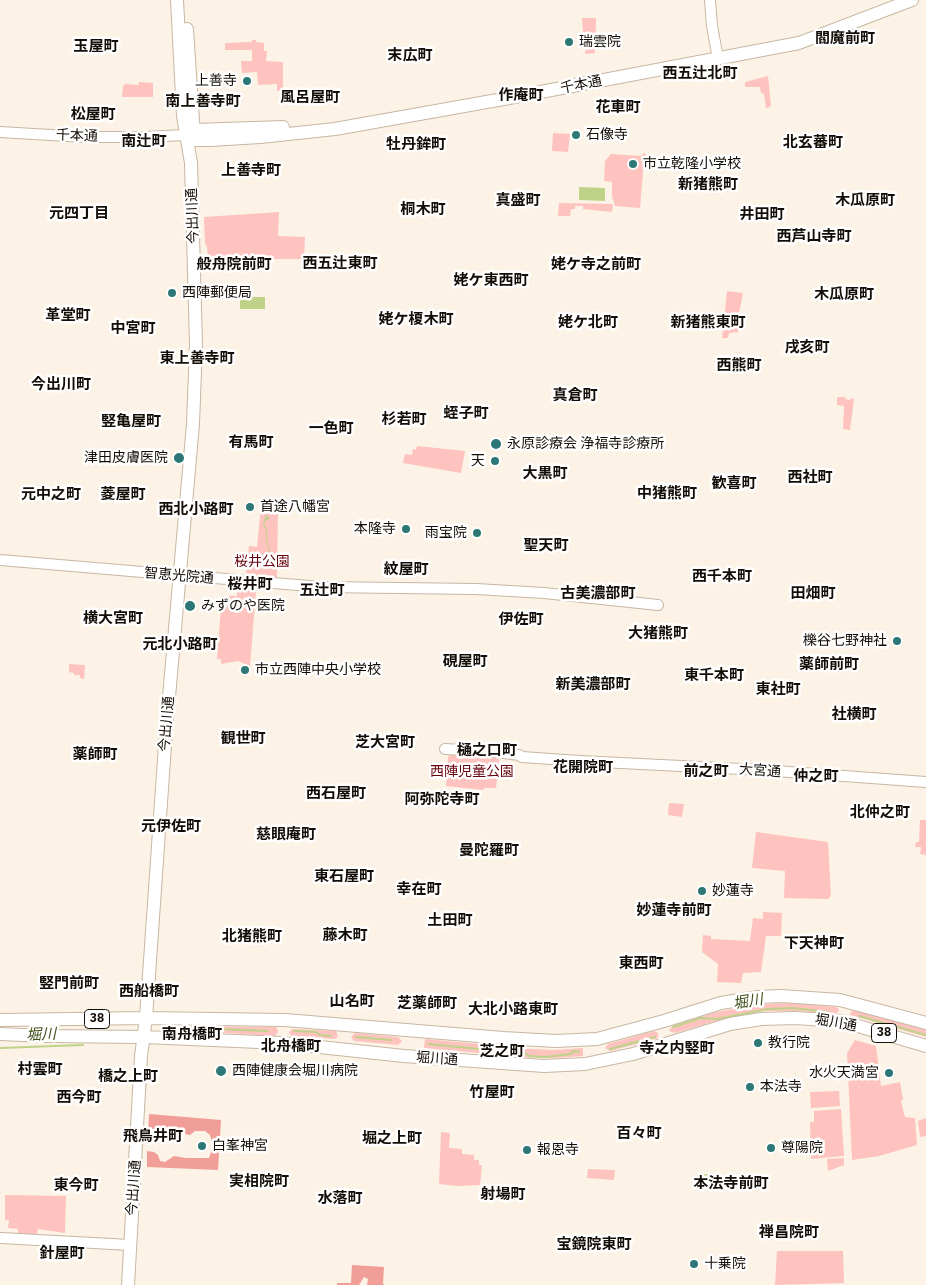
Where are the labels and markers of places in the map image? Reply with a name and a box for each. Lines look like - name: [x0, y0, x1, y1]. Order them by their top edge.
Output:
- place label: 瑞雲院: [579, 34, 621, 50]
- marker: 瑞雲院: [563, 36, 575, 48]
- place label: 上善寺: [195, 73, 237, 89]
- marker: 上善寺: [241, 75, 253, 87]
- place label: 石像寺: [586, 127, 628, 143]
- marker: 石像寺: [570, 129, 582, 141]
- place label: 市立乾隆小学校: [643, 156, 741, 172]
- marker: 市立乾隆小学校: [627, 158, 639, 170]
- place label: 西陣郵便局: [182, 285, 252, 301]
- marker: 西陣郵便局: [166, 287, 178, 299]
- place label: 永原診療会 浄福寺診療所: [507, 436, 664, 452]
- marker: 永原診療会 浄福寺診療所: [489, 437, 503, 451]
- place label: 津田皮膚医院: [84, 450, 168, 466]
- marker: 津田皮膚医院: [172, 451, 186, 465]
- place label: 天: [471, 453, 485, 469]
- marker: 天: [489, 455, 501, 467]
- place label: 首途八幡宮: [260, 499, 330, 515]
- marker: 首途八幡宮: [244, 501, 256, 513]
- place label: 本隆寺: [354, 521, 396, 537]
- marker: 本隆寺: [400, 523, 412, 535]
- place label: 雨宝院: [425, 525, 467, 541]
- marker: 雨宝院: [471, 527, 483, 539]
- place label: みずのや医院: [201, 598, 285, 614]
- marker: みずのや医院: [183, 599, 197, 613]
- place label: 櫟谷七野神社: [803, 633, 887, 649]
- marker: 櫟谷七野神社: [891, 635, 903, 647]
- place label: 市立西陣中央小学校: [255, 662, 381, 678]
- marker: 市立西陣中央小学校: [239, 664, 251, 676]
- place label: 妙蓮寺: [712, 883, 754, 899]
- marker: 妙蓮寺: [696, 885, 708, 897]
- place label: 教行院: [768, 1035, 810, 1051]
- marker: 教行院: [752, 1037, 764, 1049]
- place label: 西陣健康会堀川病院: [232, 1063, 358, 1079]
- marker: 西陣健康会堀川病院: [214, 1064, 228, 1078]
- place label: 水火天満宮: [809, 1065, 879, 1081]
- marker: 水火天満宮: [883, 1067, 895, 1079]
- place label: 本法寺: [760, 1079, 802, 1095]
- marker: 本法寺: [744, 1081, 756, 1093]
- place label: 白峯神宮: [212, 1138, 268, 1154]
- marker: 白峯神宮: [196, 1140, 208, 1152]
- place label: 尊陽院: [781, 1140, 823, 1156]
- place label: 報恩寺: [537, 1142, 579, 1158]
- marker: 尊陽院: [765, 1142, 777, 1154]
- marker: 報恩寺: [521, 1144, 533, 1156]
- place label: 十乗院: [704, 1256, 746, 1272]
- marker: 十乗院: [688, 1258, 700, 1270]

